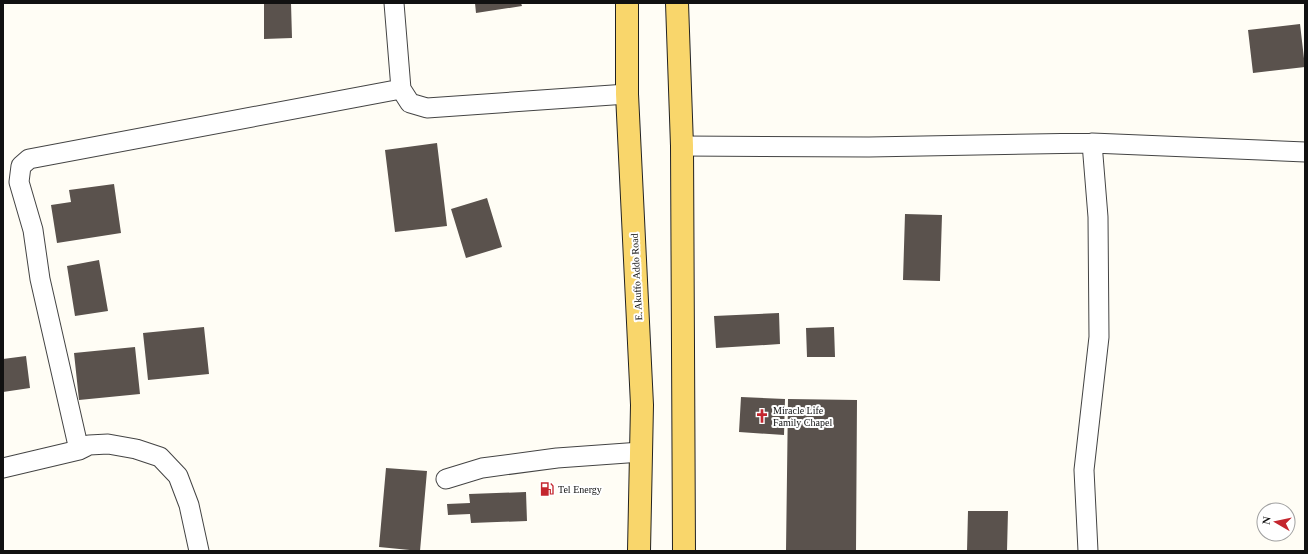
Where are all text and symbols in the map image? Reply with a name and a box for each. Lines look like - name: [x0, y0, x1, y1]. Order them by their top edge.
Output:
- street label: E. Akuffo Addo Road: [629, 233, 644, 321]
- place label: Miracle Life Family Chapel: [773, 405, 832, 428]
- church icon: Miracle Life Family Chapel: [754, 408, 770, 424]
- fuel station icon: Tel Energy: [539, 481, 555, 497]
- place label: Tel Energy: [558, 484, 602, 495]
- north arrow: [1256, 502, 1296, 542]
- text: N: [1260, 516, 1273, 525]

